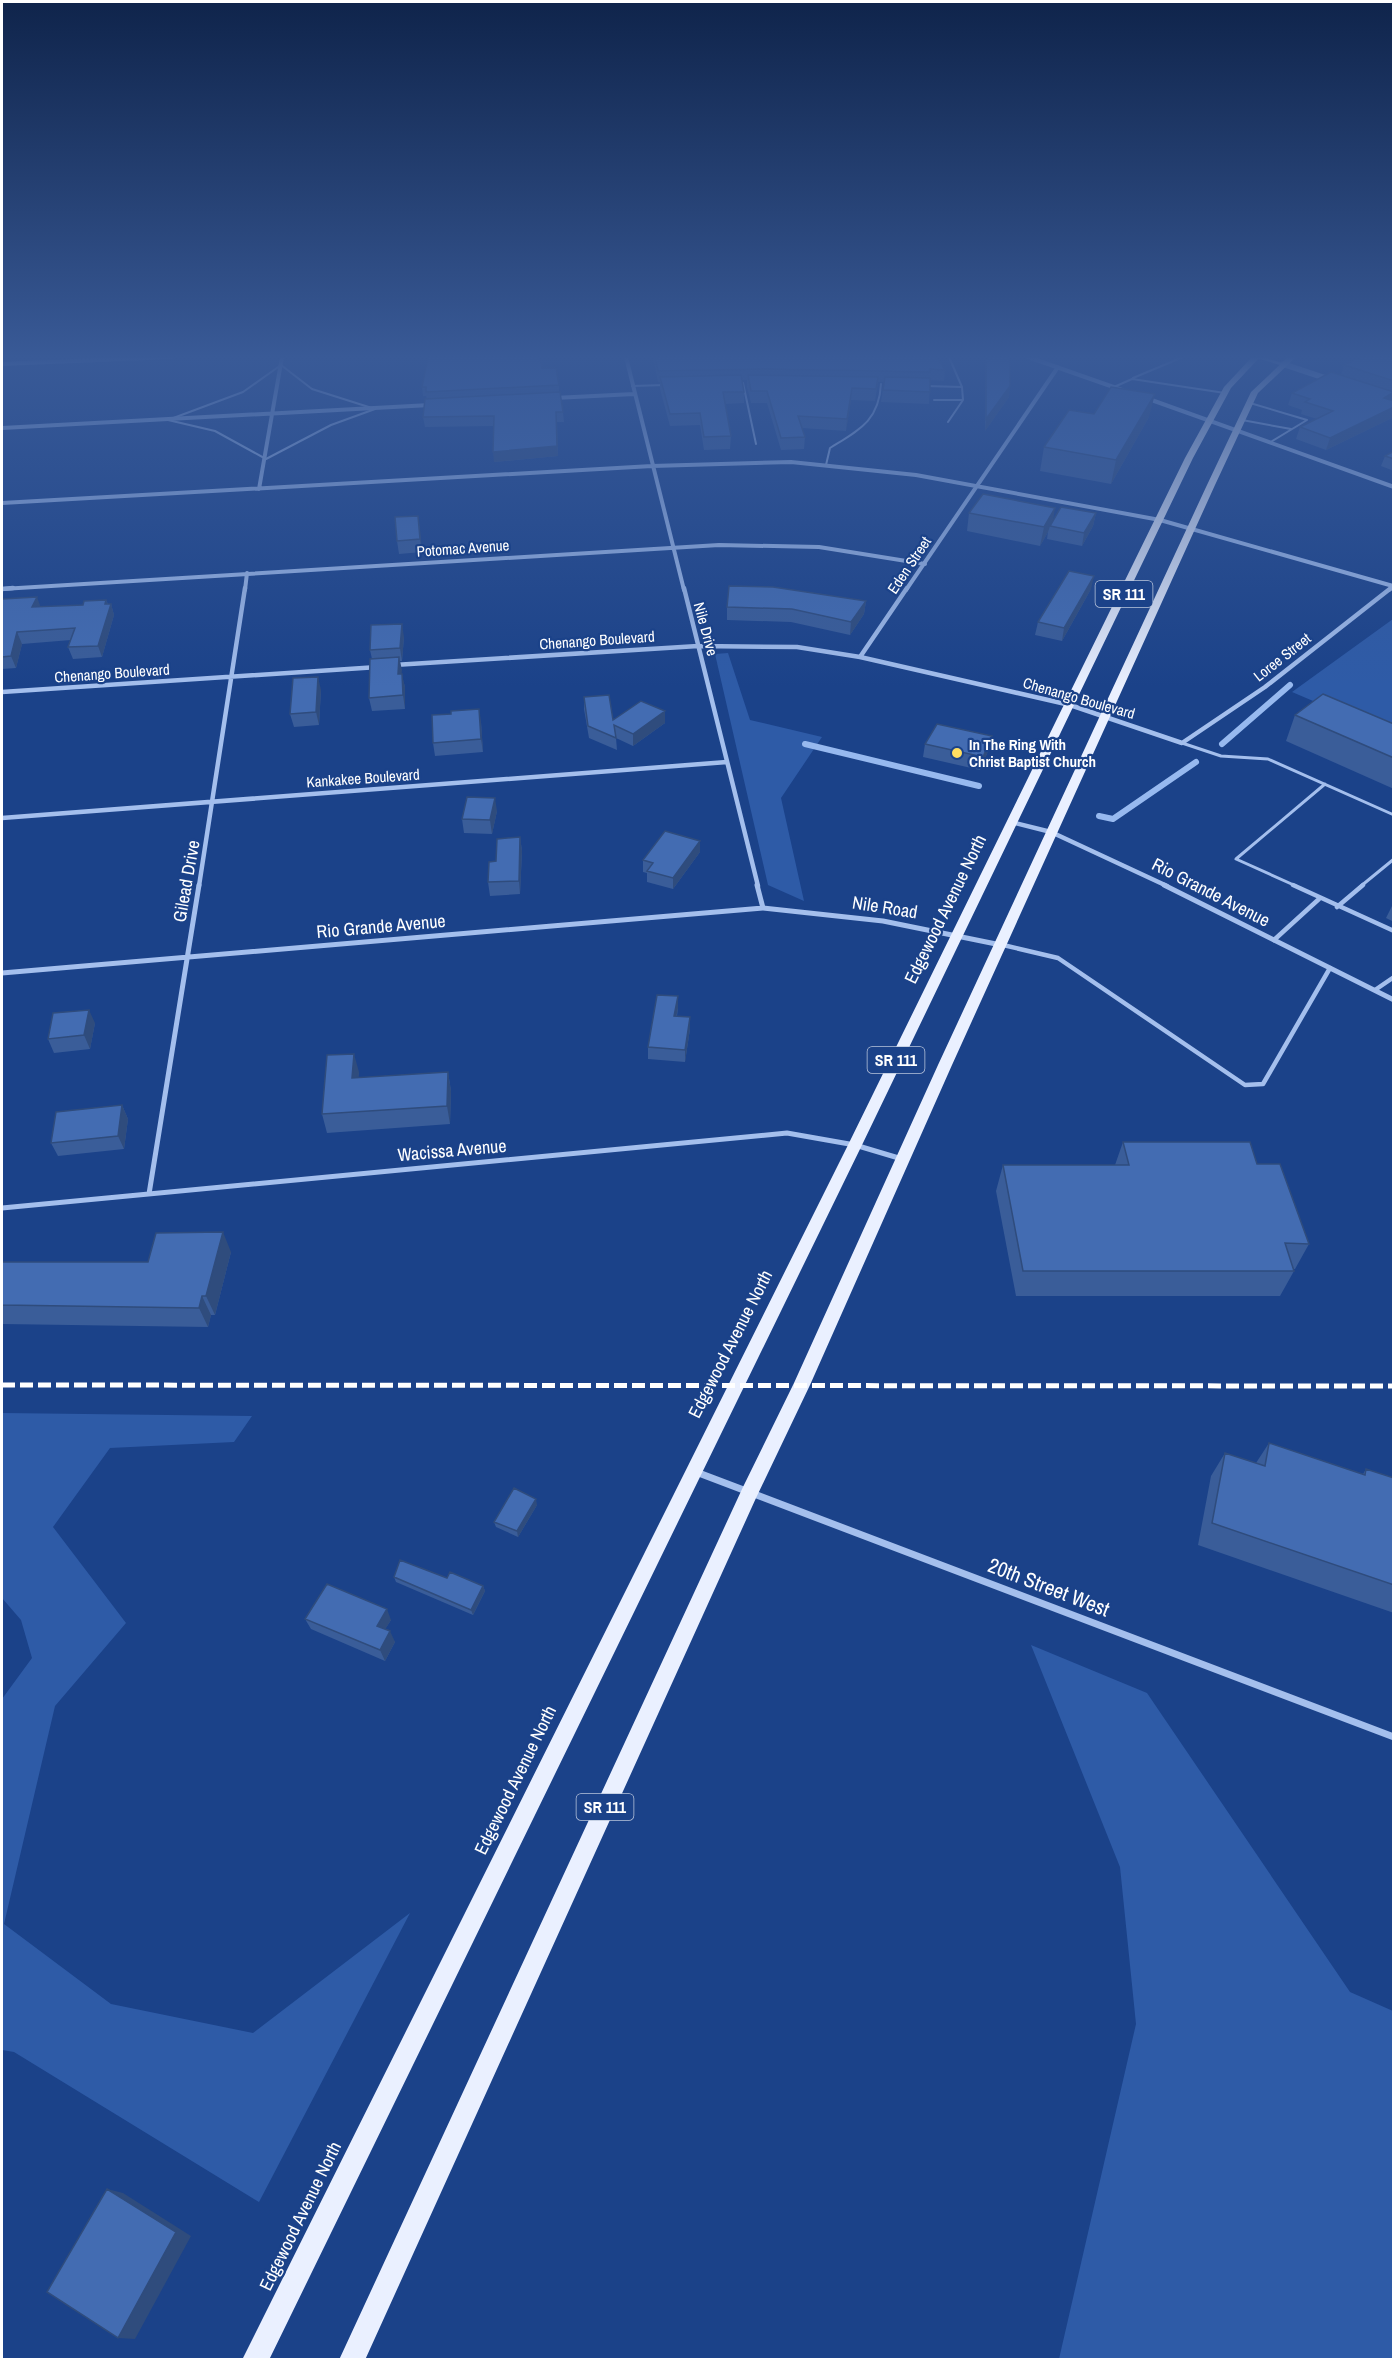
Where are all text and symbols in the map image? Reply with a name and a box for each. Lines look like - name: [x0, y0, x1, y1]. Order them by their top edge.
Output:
- street label: Eden Street: [882, 532, 936, 598]
- street label: Potomac Avenue: [416, 534, 510, 562]
- road number: SR 111: [1096, 581, 1152, 607]
- street label: Nile Drive: [689, 600, 723, 658]
- street label: Chenango Boulevard: [539, 625, 655, 655]
- street label: Loree Street: [1249, 628, 1316, 686]
- street label: Chenango Boulevard: [54, 658, 170, 688]
- street label: Chenango Boulevard: [1021, 672, 1137, 724]
- place label: In The Ring With Christ Baptist Church: [969, 734, 1096, 772]
- marker: In The Ring With Christ Baptist Church: [950, 746, 964, 760]
- street label: Kankakee Boulevard: [306, 764, 420, 792]
- street label: Edgewood Avenue North: [898, 830, 992, 988]
- street label: Gilead Drive: [166, 838, 206, 924]
- street label: Rio Grande Avenue: [1148, 851, 1274, 933]
- street label: Nile Road: [851, 890, 919, 924]
- street label: Rio Grande Avenue: [315, 908, 447, 944]
- road number: SR 111: [868, 1047, 924, 1073]
- street label: Wacissa Avenue: [397, 1133, 507, 1167]
- street label: Edgewood Avenue North: [682, 1266, 778, 1422]
- street label: 20th Street West: [984, 1551, 1114, 1624]
- street label: Edgewood Avenue North: [468, 1701, 562, 1859]
- road number: SR 111: [576, 1794, 634, 1820]
- street label: Edgewood Avenue North: [253, 2137, 347, 2295]

